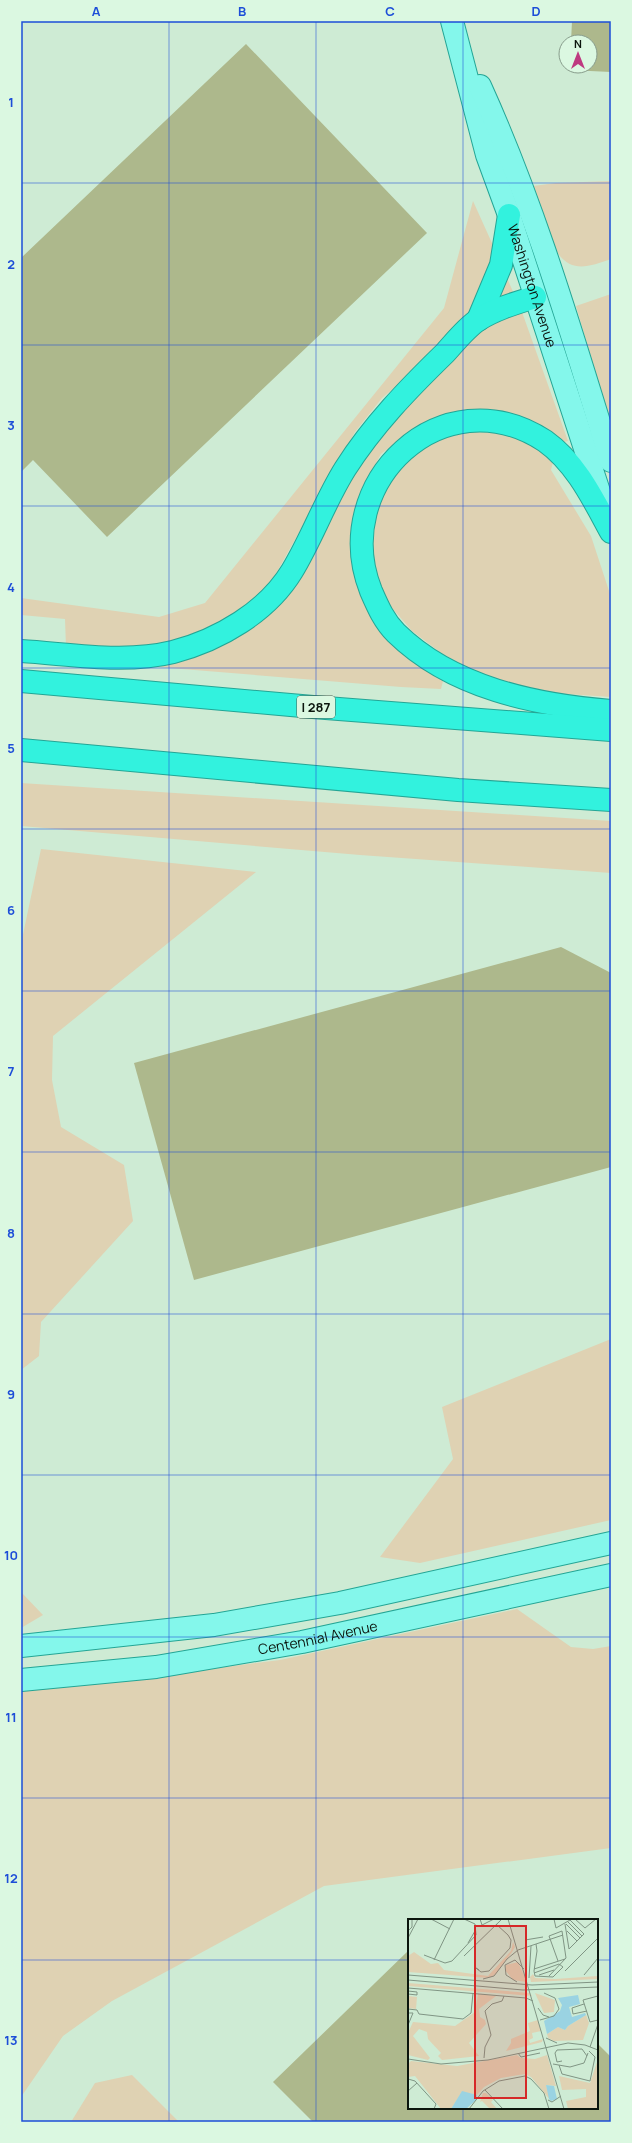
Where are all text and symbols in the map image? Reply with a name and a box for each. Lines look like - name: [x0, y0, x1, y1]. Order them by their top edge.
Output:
- text: A: [92, 2, 101, 20]
- text: B: [238, 2, 246, 20]
- text: C: [385, 2, 395, 20]
- text: D: [531, 2, 541, 20]
- north arrow: [558, 34, 598, 74]
- text: N: [574, 36, 582, 51]
- text: 1: [8, 93, 14, 111]
- street label: Washington Avenue: [504, 222, 561, 350]
- text: 2: [7, 255, 15, 273]
- text: 3: [7, 416, 15, 434]
- text: 4: [7, 578, 15, 596]
- road number: I 287: [297, 696, 335, 718]
- text: 5: [7, 739, 15, 757]
- text: 6: [7, 901, 15, 919]
- text: 7: [8, 1062, 15, 1080]
- text: 8: [7, 1224, 15, 1242]
- text: 9: [7, 1385, 15, 1403]
- text: 10: [4, 1546, 18, 1564]
- street label: Centennial Avenue: [256, 1616, 379, 1658]
- text: 11: [5, 1708, 17, 1726]
- text: 12: [4, 1869, 18, 1887]
- inset map: [408, 1919, 598, 2109]
- text: 13: [4, 2031, 18, 2049]

